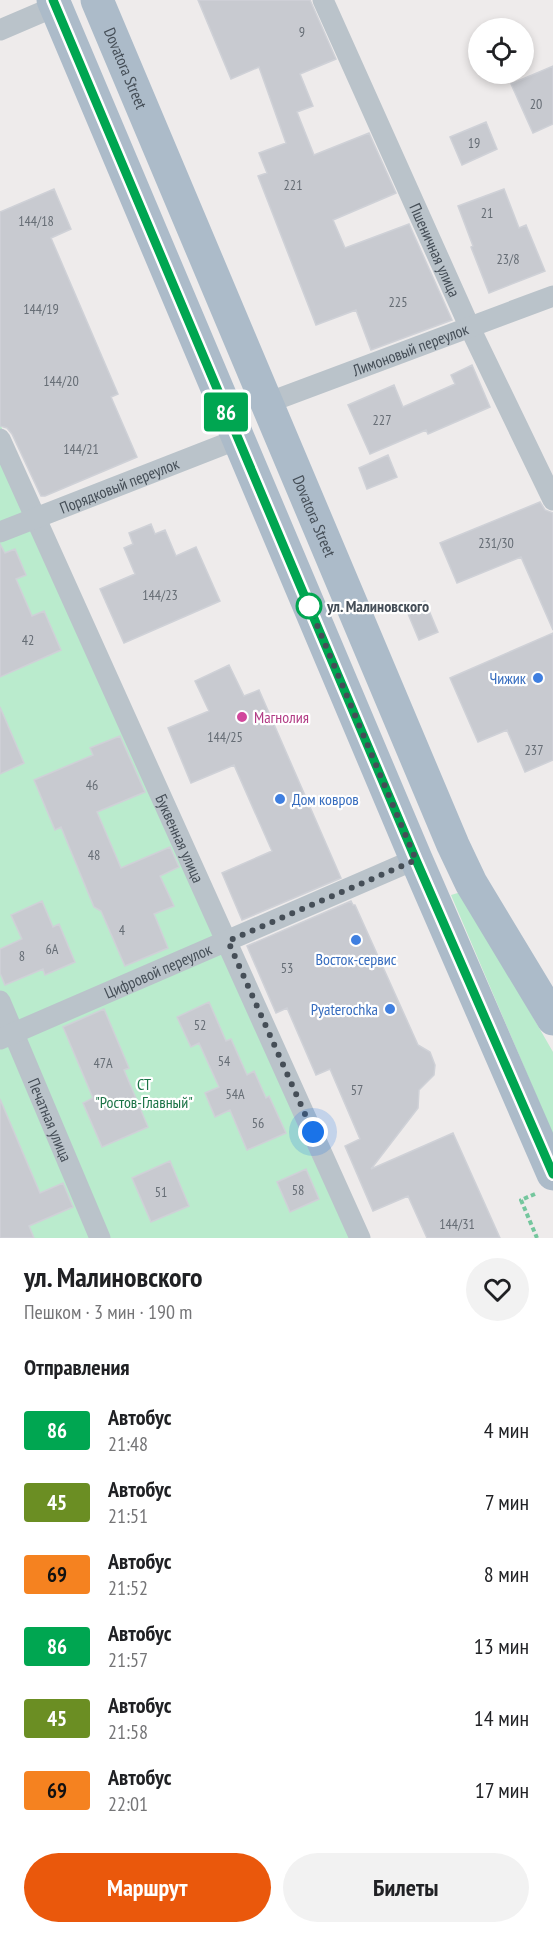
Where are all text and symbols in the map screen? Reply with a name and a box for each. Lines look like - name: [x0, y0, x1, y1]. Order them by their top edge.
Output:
- map controls: [468, 18, 534, 84]
- button: locate: [468, 18, 534, 84]
- house number: 9: [299, 23, 305, 41]
- street label: Dovatora Street: [100, 25, 152, 112]
- house number: 20: [530, 95, 542, 113]
- house number: 19: [468, 134, 480, 152]
- house number: 221: [284, 176, 302, 194]
- street label: Пшеничная улица: [405, 200, 465, 300]
- house number: 21: [481, 204, 493, 222]
- house number: 144/18: [18, 212, 54, 230]
- house number: 23/8: [496, 250, 520, 268]
- house number: 225: [389, 293, 407, 311]
- house number: 144/19: [23, 300, 59, 318]
- street label: Лимоновый переулок: [349, 318, 472, 380]
- house number: 144/20: [43, 372, 79, 390]
- line badge: 86: [199, 392, 253, 432]
- text: 86: [216, 399, 236, 426]
- house number: 227: [373, 411, 391, 429]
- house number: 144/21: [63, 440, 99, 458]
- street label: Порядковый переулок: [57, 453, 182, 518]
- street label: Dovatora Street: [288, 472, 341, 560]
- house number: 231/30: [478, 534, 514, 552]
- house number: 144/23: [142, 586, 178, 604]
- marker: ул. Малиновского: [296, 593, 322, 619]
- place label: ул. Малиновского: [326, 596, 429, 616]
- house number: 42: [22, 631, 34, 649]
- place label: Чижик: [489, 668, 527, 688]
- marker: Чижик: [531, 671, 545, 685]
- place label: Магнолия: [254, 707, 309, 727]
- marker: Магнолия: [235, 710, 249, 724]
- house number: 144/25: [207, 728, 243, 746]
- house number: 237: [525, 741, 543, 759]
- house number: 46: [86, 776, 98, 794]
- place label: Дом ковров: [292, 789, 359, 809]
- street label: Буквенная улица: [151, 791, 209, 886]
- marker: Дом ковров: [273, 792, 287, 806]
- house number: 48: [88, 846, 100, 864]
- house number: 4: [119, 921, 126, 939]
- marker: Восток-сервис: [349, 933, 363, 947]
- street label: Цифровой переулок: [101, 938, 215, 1003]
- house number: 6А: [46, 940, 59, 958]
- house number: 8: [19, 947, 25, 965]
- place label: Восток-сервис: [316, 949, 397, 969]
- house number: 53: [281, 959, 293, 977]
- place label: Pyaterochka: [311, 999, 378, 1019]
- marker: Pyaterochka: [383, 1002, 397, 1016]
- house number: 52: [194, 1016, 206, 1034]
- house number: 54: [218, 1052, 231, 1070]
- house number: 47А: [93, 1054, 113, 1072]
- park label: СТ "Ростов-Главный": [95, 1074, 193, 1112]
- street label: Печатная улица: [24, 1075, 77, 1165]
- house number: 57: [351, 1081, 363, 1099]
- house number: 54А: [225, 1085, 245, 1103]
- house number: 56: [252, 1114, 264, 1132]
- your location: [298, 1117, 328, 1147]
- house number: 58: [292, 1181, 304, 1199]
- house number: 51: [155, 1183, 167, 1201]
- house number: 144/31: [439, 1215, 475, 1233]
- text: ул. Малиновского: [24, 1258, 203, 1295]
- button: heart: [466, 1258, 529, 1321]
- text: Пешком · 3 мин · 190 m: [24, 1299, 192, 1325]
- text: Отправления: [24, 1353, 130, 1381]
- text: Автобус: [108, 1403, 171, 1431]
- text: 4 мин: [484, 1416, 529, 1444]
- text: 86: [47, 1417, 67, 1444]
- text: 21:48: [108, 1431, 148, 1457]
- text: Автобус: [108, 1475, 171, 1503]
- text: 7 мин: [485, 1488, 529, 1516]
- text: 45: [47, 1489, 67, 1516]
- text: 21:51: [108, 1503, 148, 1529]
- text: Автобус: [108, 1547, 171, 1575]
- text: 8 мин: [484, 1560, 529, 1588]
- text: 69: [47, 1561, 67, 1588]
- text: 21:52: [108, 1575, 148, 1601]
- text: Автобус: [108, 1619, 171, 1647]
- text: 13 мин: [474, 1632, 529, 1660]
- text: 86: [47, 1633, 67, 1660]
- text: 21:57: [108, 1647, 148, 1673]
- text: Автобус: [108, 1691, 171, 1719]
- text: 14 мин: [474, 1704, 529, 1732]
- text: 45: [47, 1705, 67, 1732]
- text: 21:58: [108, 1719, 148, 1745]
- text: Автобус: [108, 1763, 171, 1791]
- text: 17 мин: [475, 1776, 529, 1804]
- text: 69: [47, 1777, 67, 1804]
- text: 22:01: [108, 1791, 148, 1817]
- button: Маршрут: [24, 1853, 271, 1922]
- button: Билеты: [283, 1853, 529, 1922]

